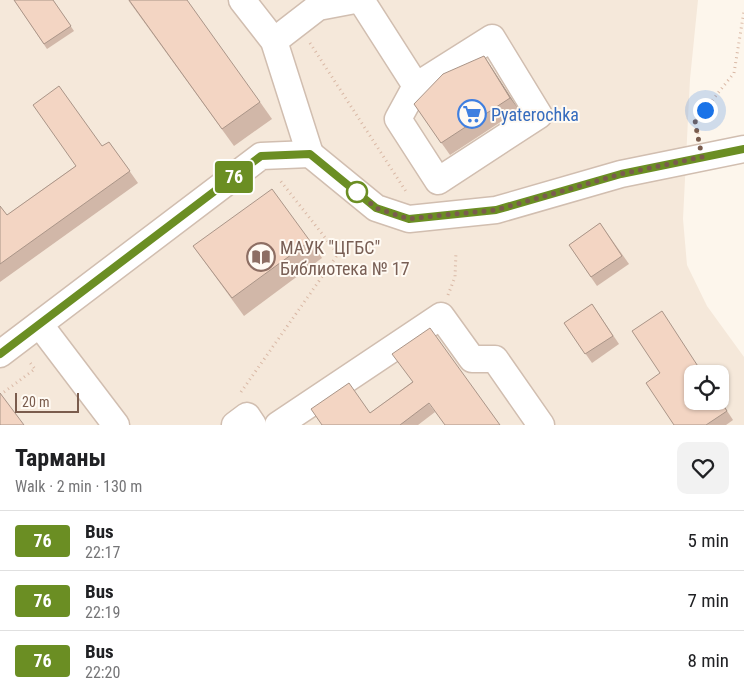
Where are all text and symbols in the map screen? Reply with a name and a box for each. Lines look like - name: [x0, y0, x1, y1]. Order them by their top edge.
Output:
- your location: [693, 98, 718, 123]
- supermarket icon: Pyaterochka: [457, 99, 487, 129]
- place label: Pyaterochka: [491, 104, 579, 125]
- line badge: 76: [212, 161, 256, 193]
- text: 76: [225, 166, 243, 187]
- unlabelled marker: [346, 181, 368, 203]
- place label: МАУК "ЦГБС" Библиотека № 17: [280, 237, 410, 279]
- library icon: МАУК "ЦГБС" Библиотека № 17: [246, 242, 276, 272]
- map controls: [684, 365, 729, 410]
- button: locate: [684, 365, 729, 410]
- scale bar: [15, 390, 79, 413]
- text: 20 m: [22, 394, 50, 410]
- button: heart: [677, 442, 729, 494]
- text: Тарманы: [15, 444, 106, 472]
- text: Walk · 2 min · 130 m: [15, 477, 142, 496]
- text: Bus: [85, 520, 114, 543]
- text: 5 min: [687, 529, 729, 552]
- text: 76: [33, 530, 52, 551]
- text: 22:17: [85, 543, 120, 562]
- text: Bus: [85, 580, 114, 603]
- text: 7 min: [687, 589, 729, 612]
- text: 76: [33, 590, 52, 611]
- text: 22:19: [85, 603, 120, 622]
- text: Bus: [85, 640, 114, 663]
- text: 8 min: [687, 649, 729, 672]
- text: 76: [33, 650, 52, 671]
- text: 22:20: [85, 663, 120, 682]

